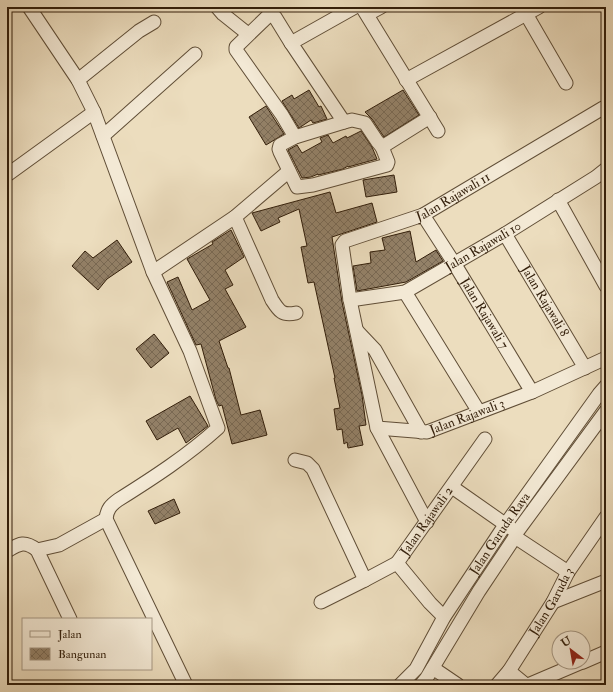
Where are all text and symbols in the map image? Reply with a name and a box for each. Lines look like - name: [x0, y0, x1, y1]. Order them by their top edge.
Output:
- street label: Jalan Rajawali 11: [413, 169, 493, 225]
- street label: Jalan Rajawali 10: [441, 218, 524, 276]
- street label: Jalan Rajawali 8: [517, 261, 572, 340]
- street label: Jalan Rajawali 7: [456, 274, 512, 352]
- street label: Jalan Rajawali 3: [426, 395, 507, 439]
- street label: Jalan Rajawali 2: [396, 483, 457, 560]
- street label: Jalan Garuda Raya: [466, 489, 534, 579]
- street label: Jalan Garuda 3: [525, 564, 577, 639]
- legend: [22, 618, 152, 670]
- text: Jalan: [57, 627, 82, 642]
- north arrow: [551, 630, 591, 670]
- text: U: [559, 634, 574, 650]
- text: Bangunan: [58, 647, 107, 662]

